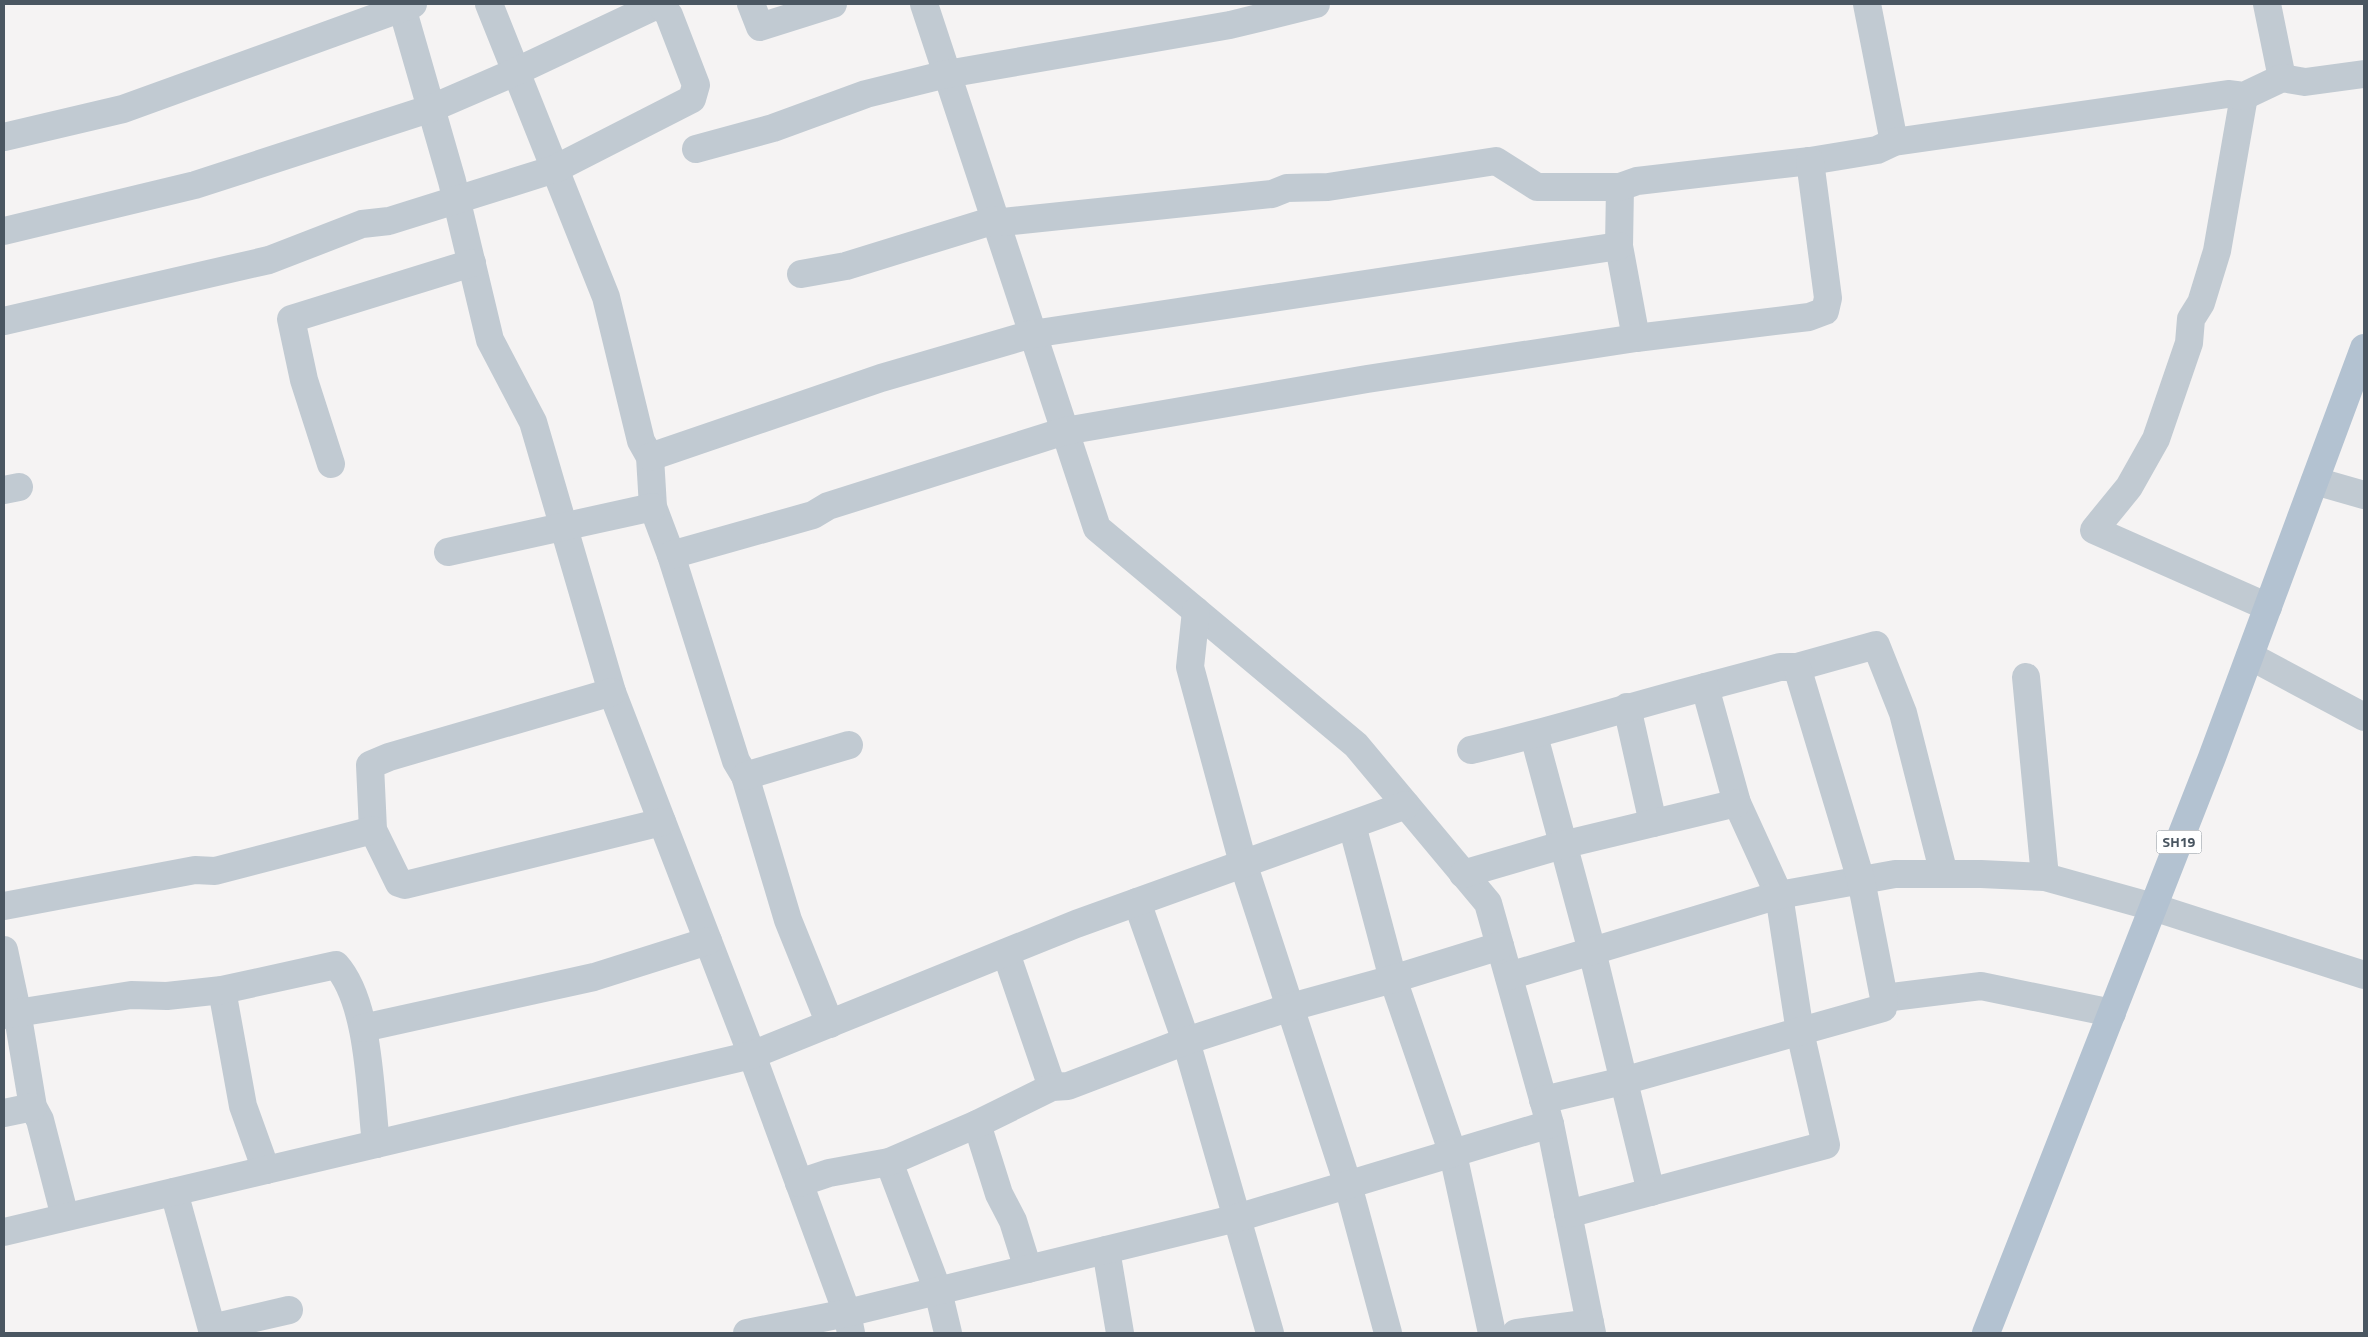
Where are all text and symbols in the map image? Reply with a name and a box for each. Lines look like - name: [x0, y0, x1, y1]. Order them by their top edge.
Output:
- road number: SH19: [2156, 830, 2202, 854]

